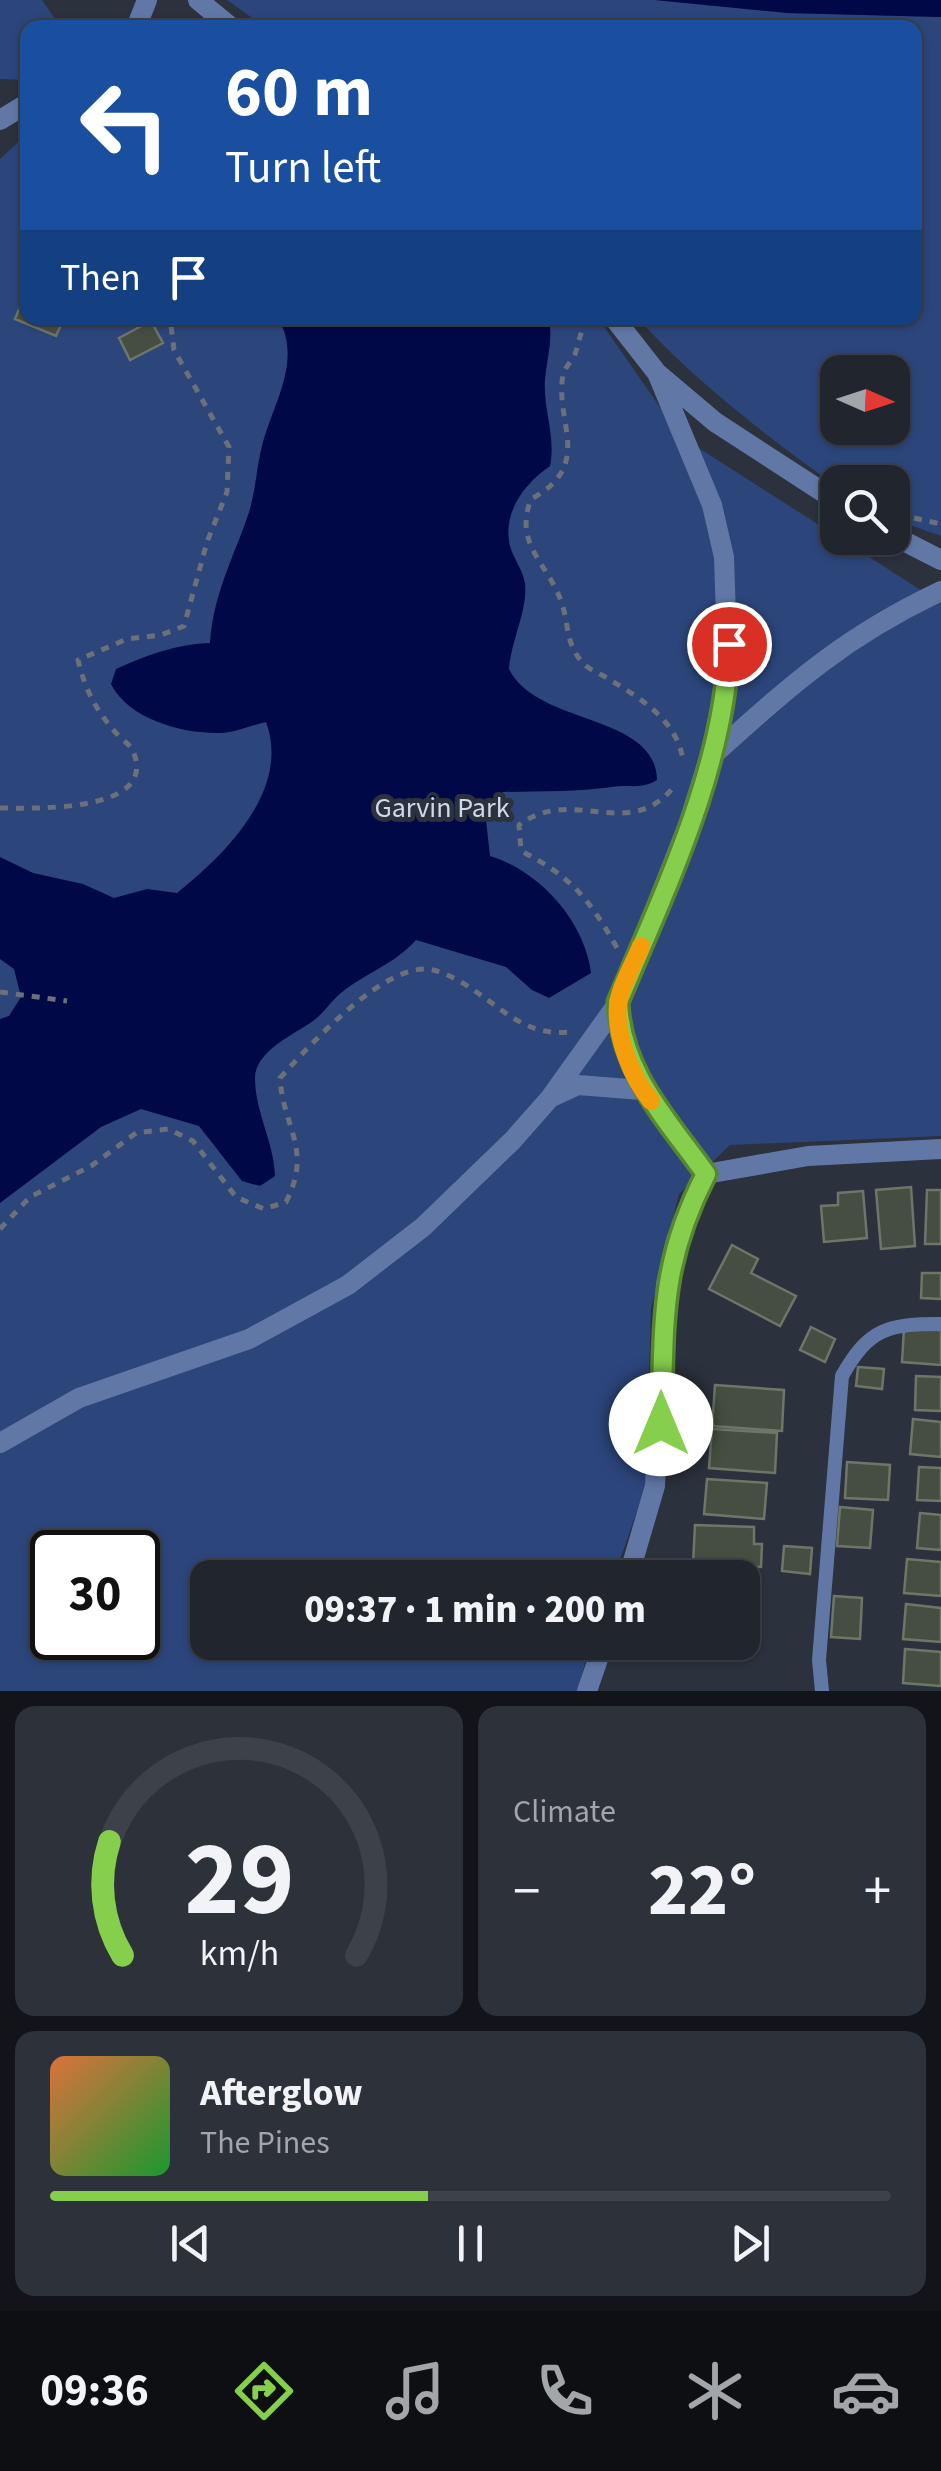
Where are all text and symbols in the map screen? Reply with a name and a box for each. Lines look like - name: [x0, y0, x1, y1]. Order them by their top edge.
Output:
- text: 60 m: [225, 43, 373, 143]
- icon: left: [60, 60, 190, 190]
- text: Turn left: [225, 136, 381, 200]
- icon: arrive: [161, 250, 216, 305]
- text: Then: [60, 251, 141, 305]
- north arrow: [820, 355, 910, 445]
- map controls: [820, 355, 910, 555]
- button: search: [820, 465, 910, 555]
- pin: [687, 602, 772, 687]
- icon: arrive: [702, 617, 757, 672]
- park label: Garvin Park: [374, 788, 510, 828]
- position arrow: [609, 1372, 713, 1476]
- speed limit sign: 30: [30, 1530, 160, 1660]
- text: 09:37 · 1 min · 200 m: [304, 1583, 646, 1637]
- text: Climate: [513, 1789, 616, 1835]
- text: 29: [184, 1807, 294, 1955]
- text: 22°: [648, 1837, 756, 1944]
- text: −: [513, 1853, 540, 1931]
- text: +: [864, 1853, 891, 1931]
- text: km/h: [199, 1928, 279, 1979]
- text: Afterglow: [200, 2066, 363, 2120]
- text: The Pines: [200, 2120, 330, 2166]
- icon: previous: [163, 2216, 218, 2271]
- icon: pause: [443, 2216, 498, 2271]
- icon: next: [723, 2216, 778, 2271]
- icon: directions: [229, 2356, 299, 2426]
- icon: music: [380, 2356, 450, 2426]
- icon: phone: [530, 2356, 600, 2426]
- icon: climate: [680, 2356, 750, 2426]
- icon: car: [831, 2356, 901, 2426]
- text: 09:36: [40, 2359, 149, 2423]

